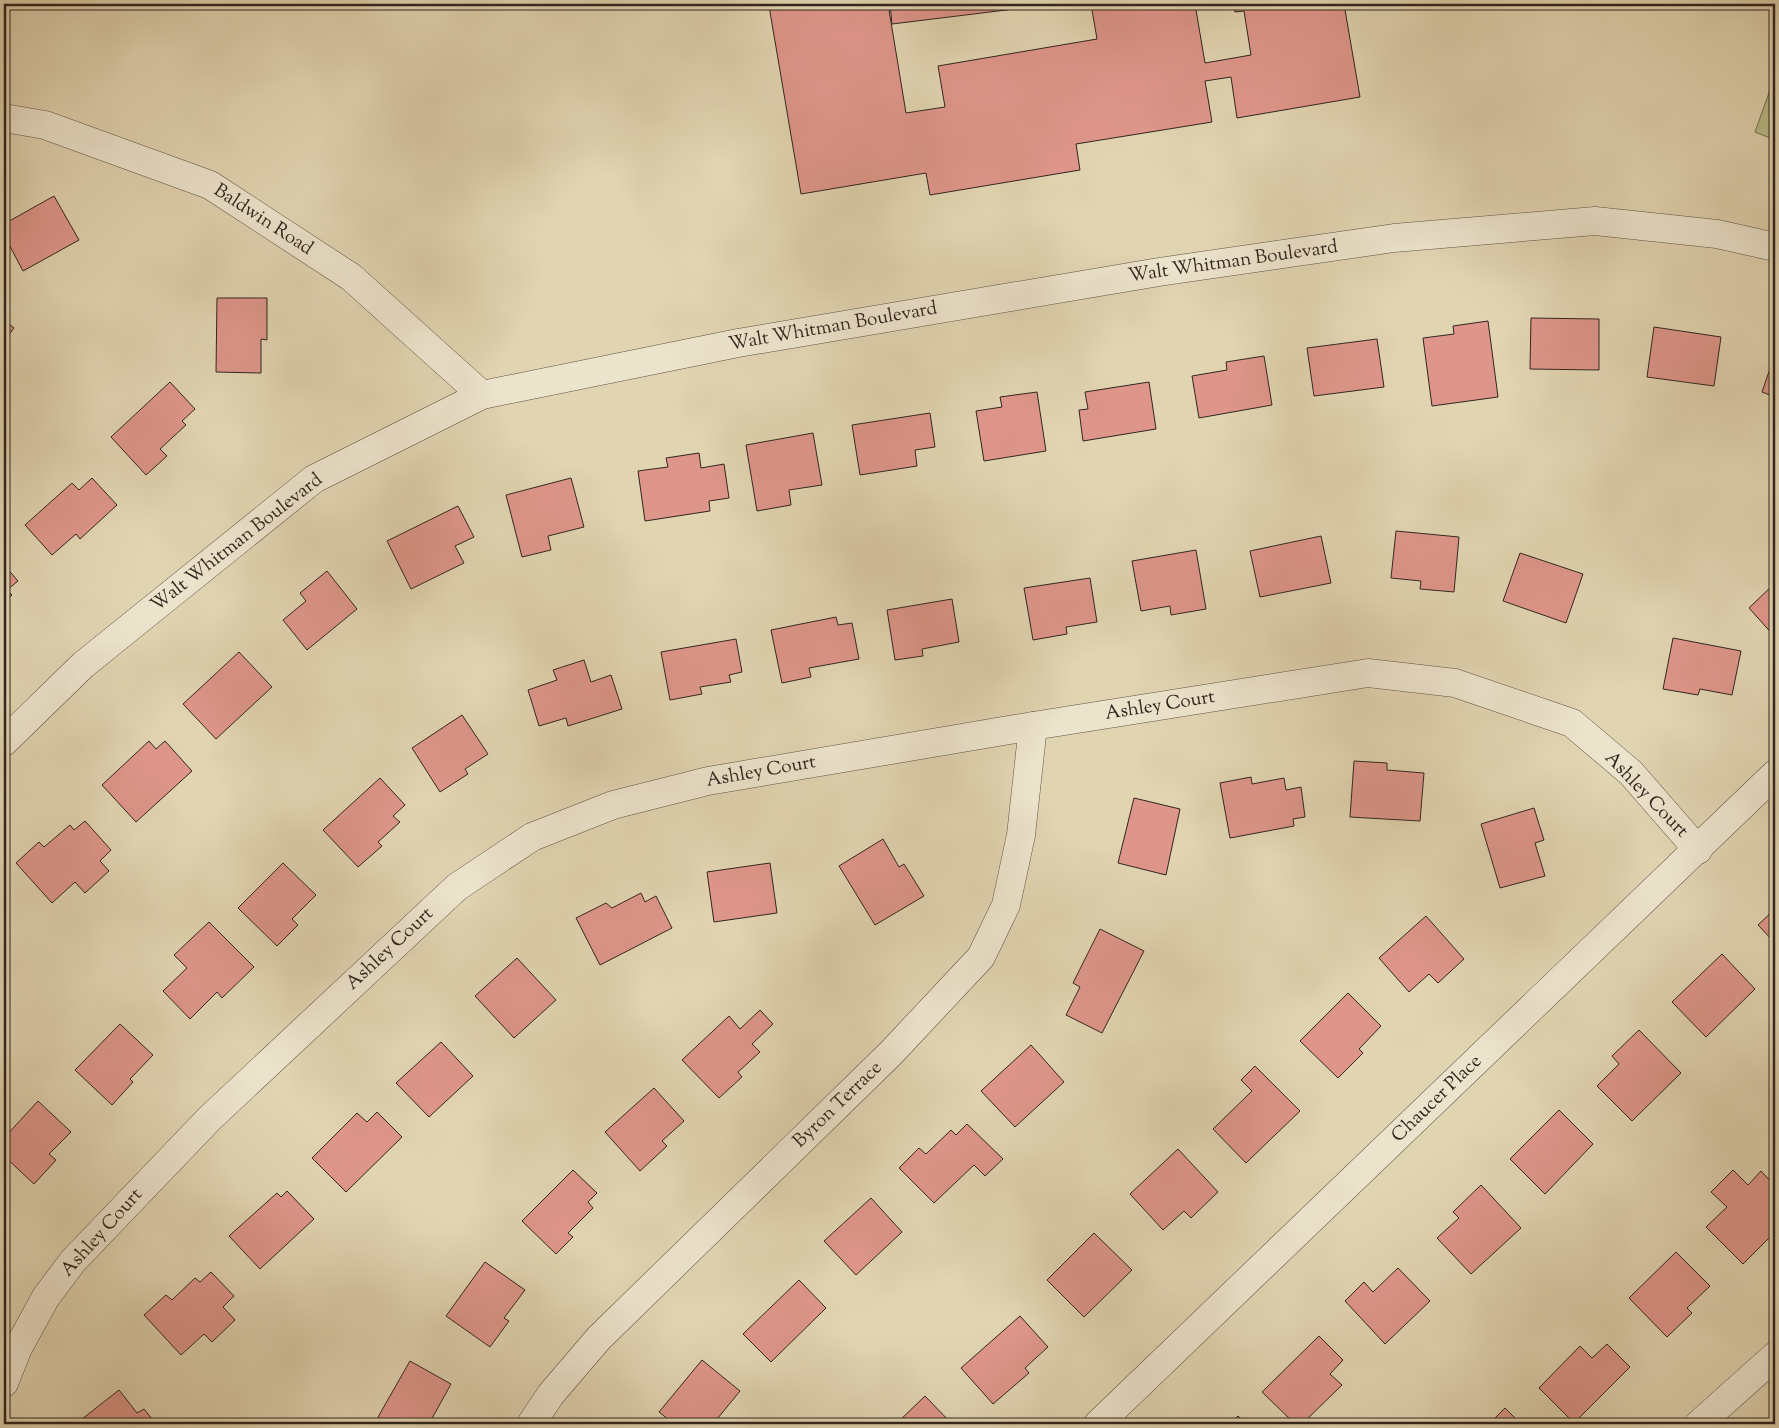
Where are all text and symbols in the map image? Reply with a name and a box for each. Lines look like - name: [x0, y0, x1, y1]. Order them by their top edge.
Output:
- street label: Baldwin Road: [208, 178, 318, 263]
- street label: Walt Whitman Boulevard: [1126, 234, 1340, 290]
- street label: Walt Whitman Boulevard: [727, 295, 940, 359]
- street label: Walt Whitman Boulevard: [145, 467, 329, 619]
- street label: Ashley Court: [1103, 684, 1217, 728]
- street label: Ashley Court: [1598, 746, 1695, 845]
- street label: Ashley Court: [704, 749, 818, 795]
- street label: Ashley Court: [340, 901, 440, 997]
- street label: Chaucer Place: [1386, 1049, 1488, 1149]
- street label: Byron Terrace: [787, 1055, 889, 1155]
- street label: Ashley Court: [55, 1182, 149, 1283]

